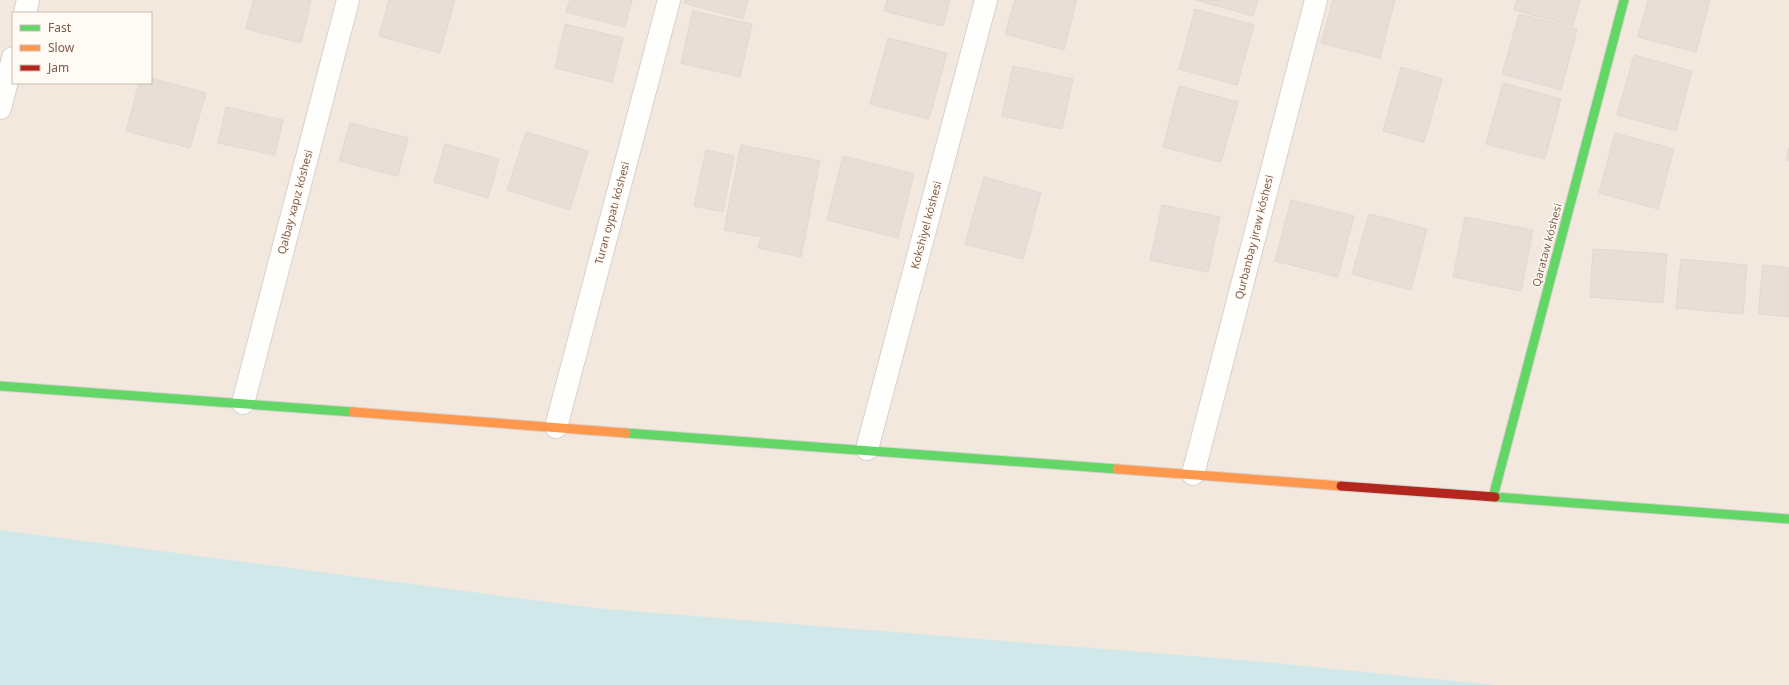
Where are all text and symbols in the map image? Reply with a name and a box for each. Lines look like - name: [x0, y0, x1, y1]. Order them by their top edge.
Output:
- legend: [12, 12, 152, 84]
- text: Fast: [48, 19, 72, 36]
- text: Slow: [48, 39, 75, 56]
- text: Jam: [47, 59, 69, 76]
- street label: Qalbay xapız kóshesi: [273, 148, 316, 256]
- street label: Turan oypatı kóshesi: [591, 160, 632, 266]
- street label: Qurbanbay jıraw kóshesi: [1231, 173, 1276, 301]
- street label: Kokshiyel kóshesi: [907, 179, 944, 271]
- street label: Qarataw kóshesi: [1528, 201, 1565, 288]

